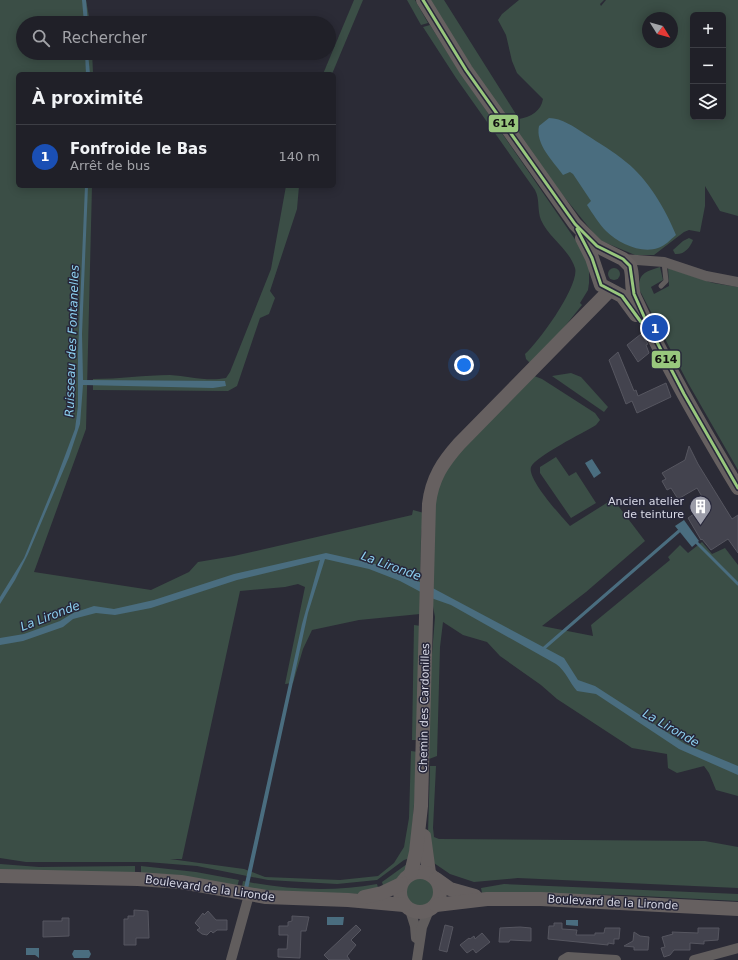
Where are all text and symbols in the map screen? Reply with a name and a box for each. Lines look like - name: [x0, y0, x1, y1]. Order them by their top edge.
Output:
- north arrow: [642, 12, 678, 48]
- map controls: [690, 12, 726, 120]
- button: +: [690, 12, 726, 48]
- search box: [16, 16, 336, 60]
- icon: search: [30, 27, 52, 49]
- text: Rechercher: [62, 29, 147, 47]
- button: −: [690, 48, 726, 84]
- button: layers: [690, 84, 726, 120]
- text: À proximité: [32, 88, 143, 108]
- line badge: 614: [488, 114, 519, 133]
- text: 614: [493, 117, 516, 130]
- text: Fonfroide le Bas: [70, 140, 207, 158]
- text: 1: [40, 149, 50, 164]
- text: 140 m: [278, 149, 320, 164]
- text: Arrêt de bus: [70, 158, 150, 173]
- water label: Ruisseau des Fontanelles: [62, 265, 82, 417]
- pin: 1: [642, 313, 668, 343]
- line badge: 614: [651, 350, 681, 369]
- text: 614: [655, 353, 678, 366]
- your location: [454, 355, 474, 375]
- building icon: Ancien atelier de teinture: [687, 494, 713, 527]
- place label: Ancien atelier de teinture: [608, 495, 684, 521]
- water label: La Lironde: [359, 549, 423, 583]
- water label: La Lironde: [18, 598, 82, 634]
- street label: Chemin des Cardonilles: [417, 643, 432, 773]
- water label: La Lironde: [640, 706, 702, 750]
- street label: Boulevard de la Lironde: [144, 873, 276, 904]
- street label: Boulevard de la Lironde: [547, 893, 679, 912]

